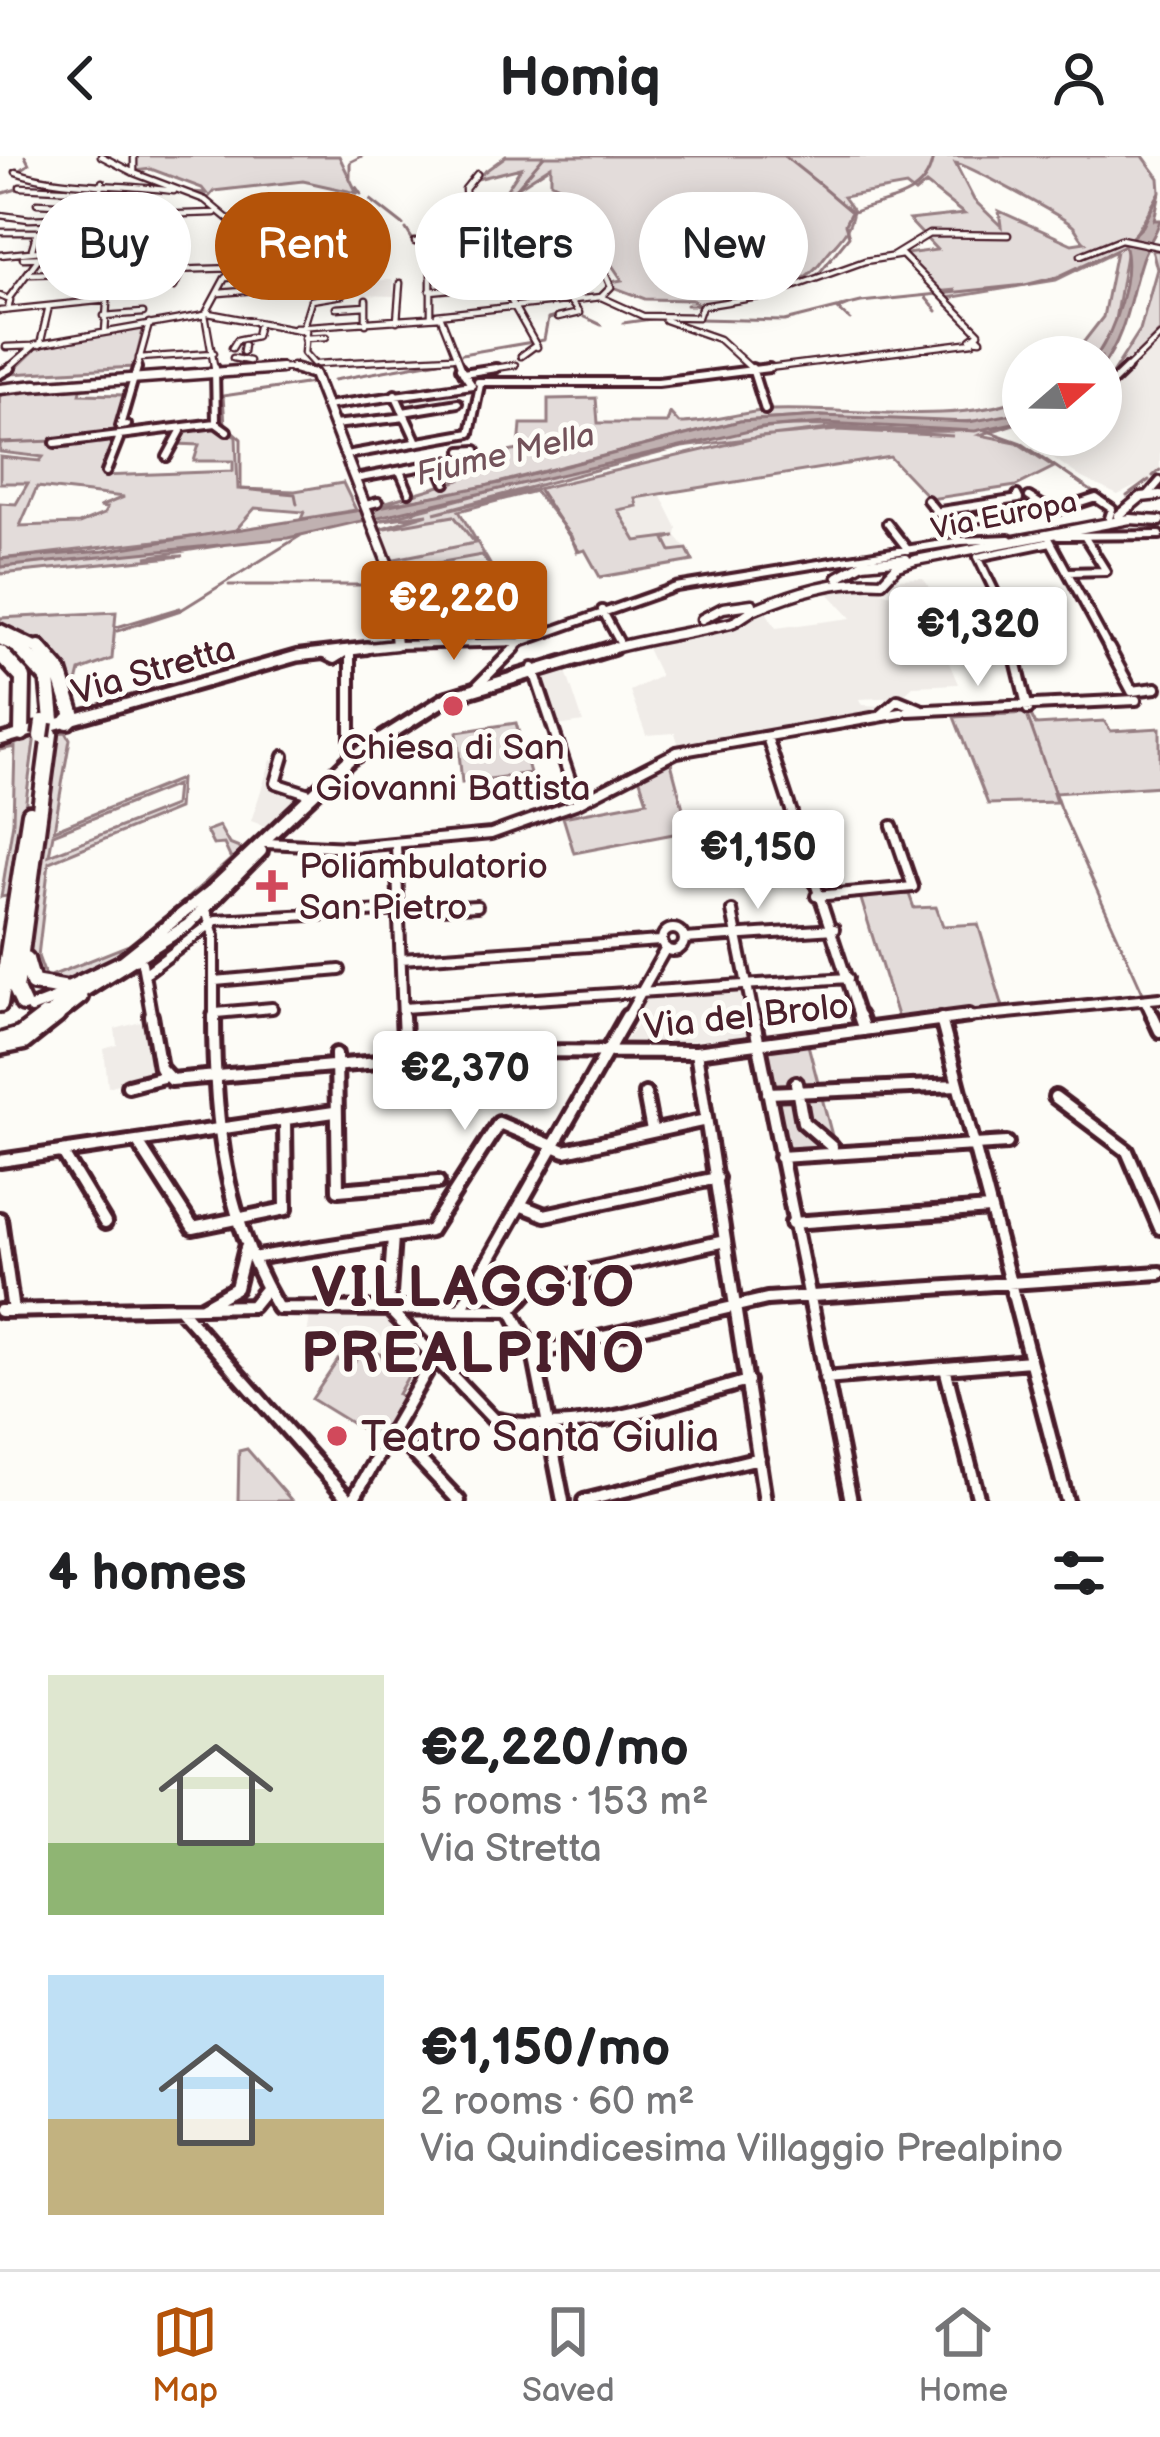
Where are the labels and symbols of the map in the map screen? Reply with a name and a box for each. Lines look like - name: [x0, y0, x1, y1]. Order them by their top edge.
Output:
- north arrow: [1002, 336, 1122, 456]
- water label: Fiume Mella: [412, 415, 599, 495]
- street label: Via Europa: [928, 484, 1080, 548]
- pin: €2,220: [356, 561, 552, 663]
- pin: €1,320: [880, 587, 1076, 689]
- street label: Via Stretta: [67, 628, 240, 715]
- marker: Chiesa di San Giovanni Battista: [440, 693, 466, 719]
- place label: Chiesa di San Giovanni Battista: [315, 727, 591, 811]
- pin: €1,150: [660, 810, 856, 912]
- place label: Poliambulatorio San Pietro: [299, 846, 548, 930]
- marker: Poliambulatorio San Pietro: [256, 870, 288, 902]
- street label: Via del Brolo: [642, 985, 851, 1050]
- pin: €2,370: [367, 1031, 563, 1133]
- district label: VILLAGGIO PREALPINO: [301, 1255, 647, 1389]
- place label: Teatro Santa Giulia: [361, 1413, 719, 1464]
- marker: Teatro Santa Giulia: [324, 1423, 350, 1449]

